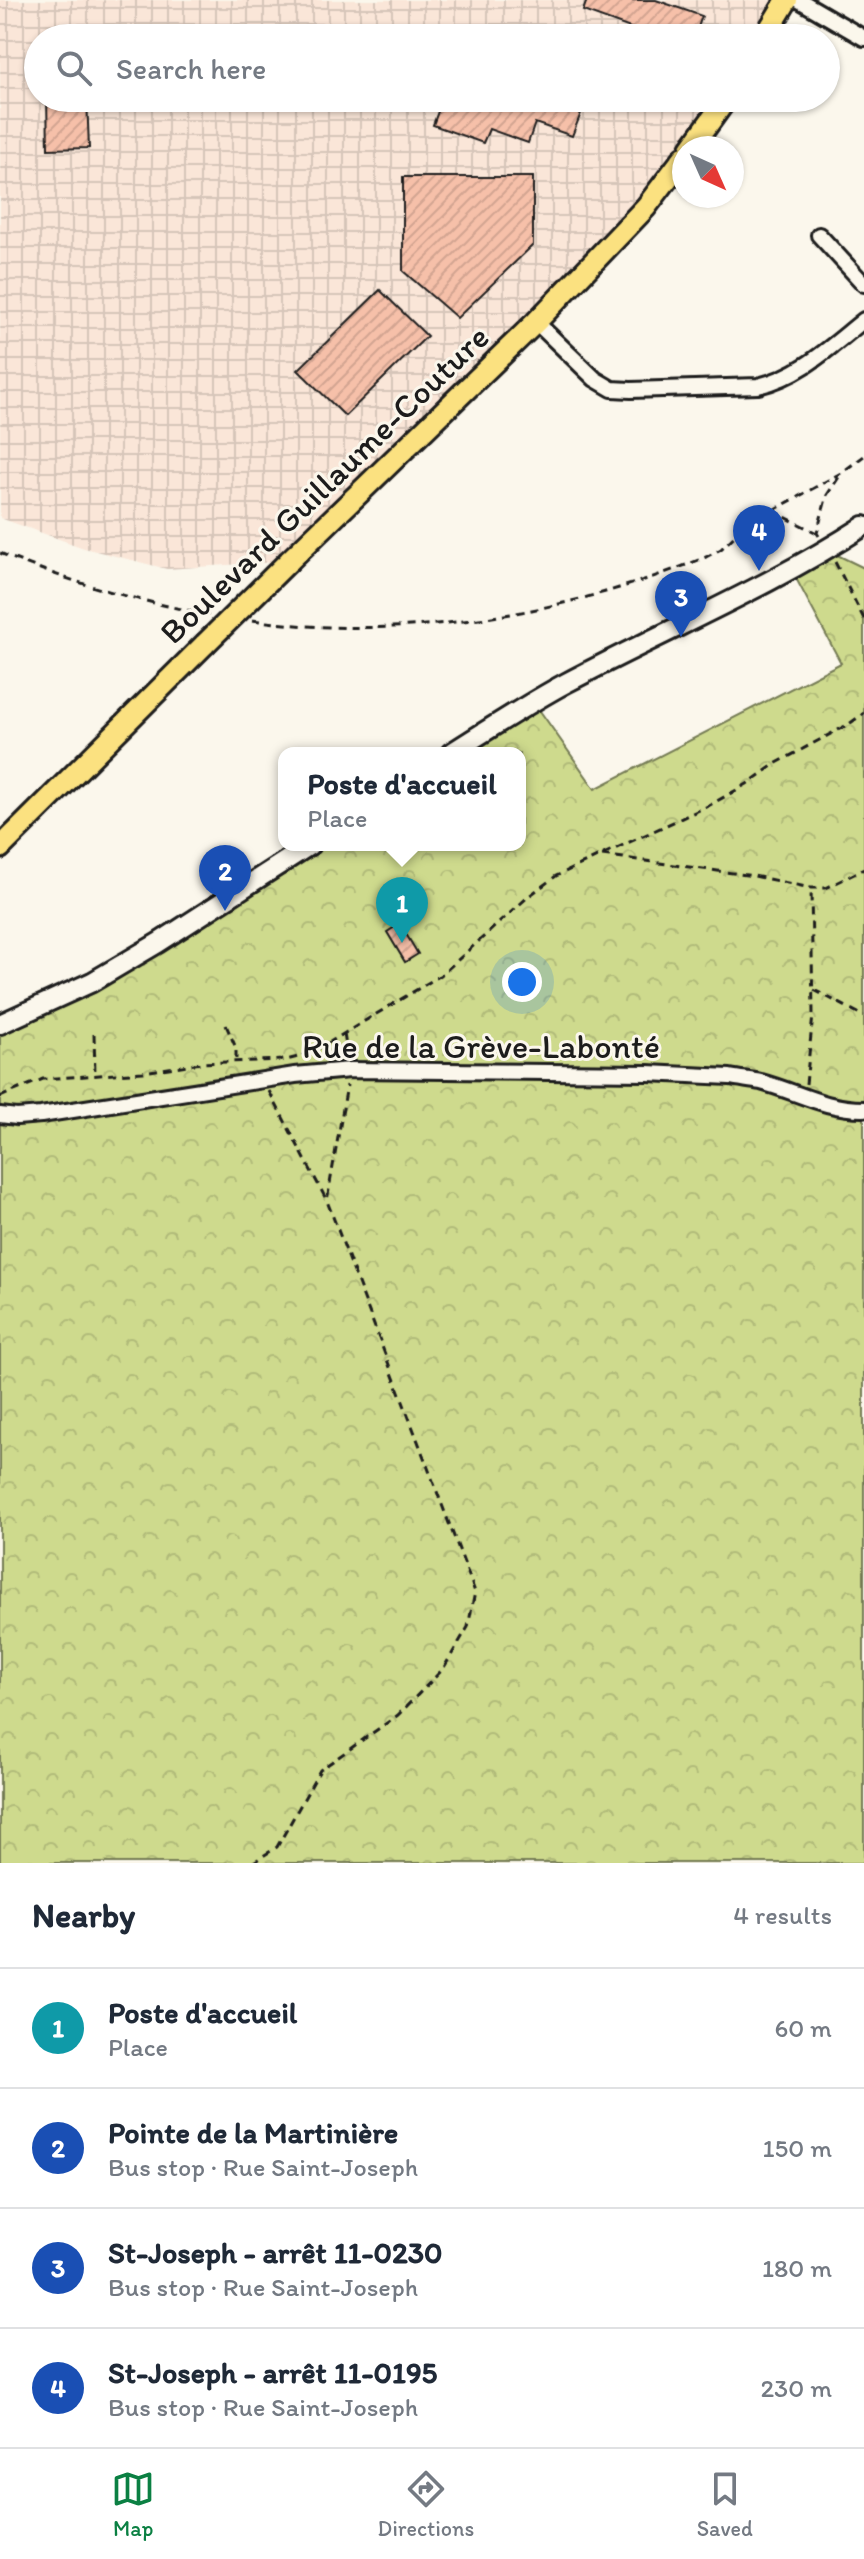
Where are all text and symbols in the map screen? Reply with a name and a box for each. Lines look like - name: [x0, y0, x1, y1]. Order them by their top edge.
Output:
- search box: [24, 24, 840, 112]
- icon: search: [52, 46, 96, 90]
- text: Search here: [116, 50, 266, 87]
- north arrow: [672, 136, 744, 208]
- street label: Boulevard Guillaume-Couture: [151, 316, 497, 652]
- pin: 4: [733, 505, 785, 571]
- pin: 3: [655, 571, 707, 637]
- popup: [278, 747, 526, 851]
- text: Poste d'accueil: [307, 765, 497, 802]
- text: Place: [307, 802, 367, 834]
- pin: 2: [199, 845, 251, 911]
- pin: 1: [376, 877, 428, 943]
- your location: [502, 962, 542, 1002]
- street label: Rue de la Grève-Labonté: [302, 1026, 660, 1067]
- text: Nearby: [32, 1895, 135, 1936]
- text: 4 results: [733, 1899, 832, 1931]
- text: Poste d'accueil: [108, 1994, 297, 2031]
- text: 1: [52, 2012, 64, 2044]
- text: 60 m: [775, 2012, 832, 2044]
- text: Place: [108, 2031, 168, 2063]
- text: Pointe de la Martinière: [108, 2114, 398, 2151]
- text: 2: [51, 2132, 65, 2164]
- text: 150 m: [763, 2132, 832, 2164]
- text: Bus stop · Rue Saint-Joseph: [108, 2151, 418, 2183]
- text: St-Joseph - arrêt 11-0230: [108, 2234, 443, 2271]
- text: 3: [51, 2252, 65, 2284]
- text: 180 m: [762, 2252, 832, 2284]
- text: Bus stop · Rue Saint-Joseph: [108, 2271, 418, 2303]
- text: St-Joseph - arrêt 11-0195: [108, 2354, 437, 2391]
- text: 4: [50, 2372, 66, 2404]
- text: 230 m: [760, 2372, 832, 2404]
- text: Bus stop · Rue Saint-Joseph: [108, 2391, 418, 2423]
- tab: Map: [111, 2467, 155, 2542]
- tab: Directions: [378, 2467, 474, 2542]
- tab: Saved: [697, 2467, 753, 2542]

